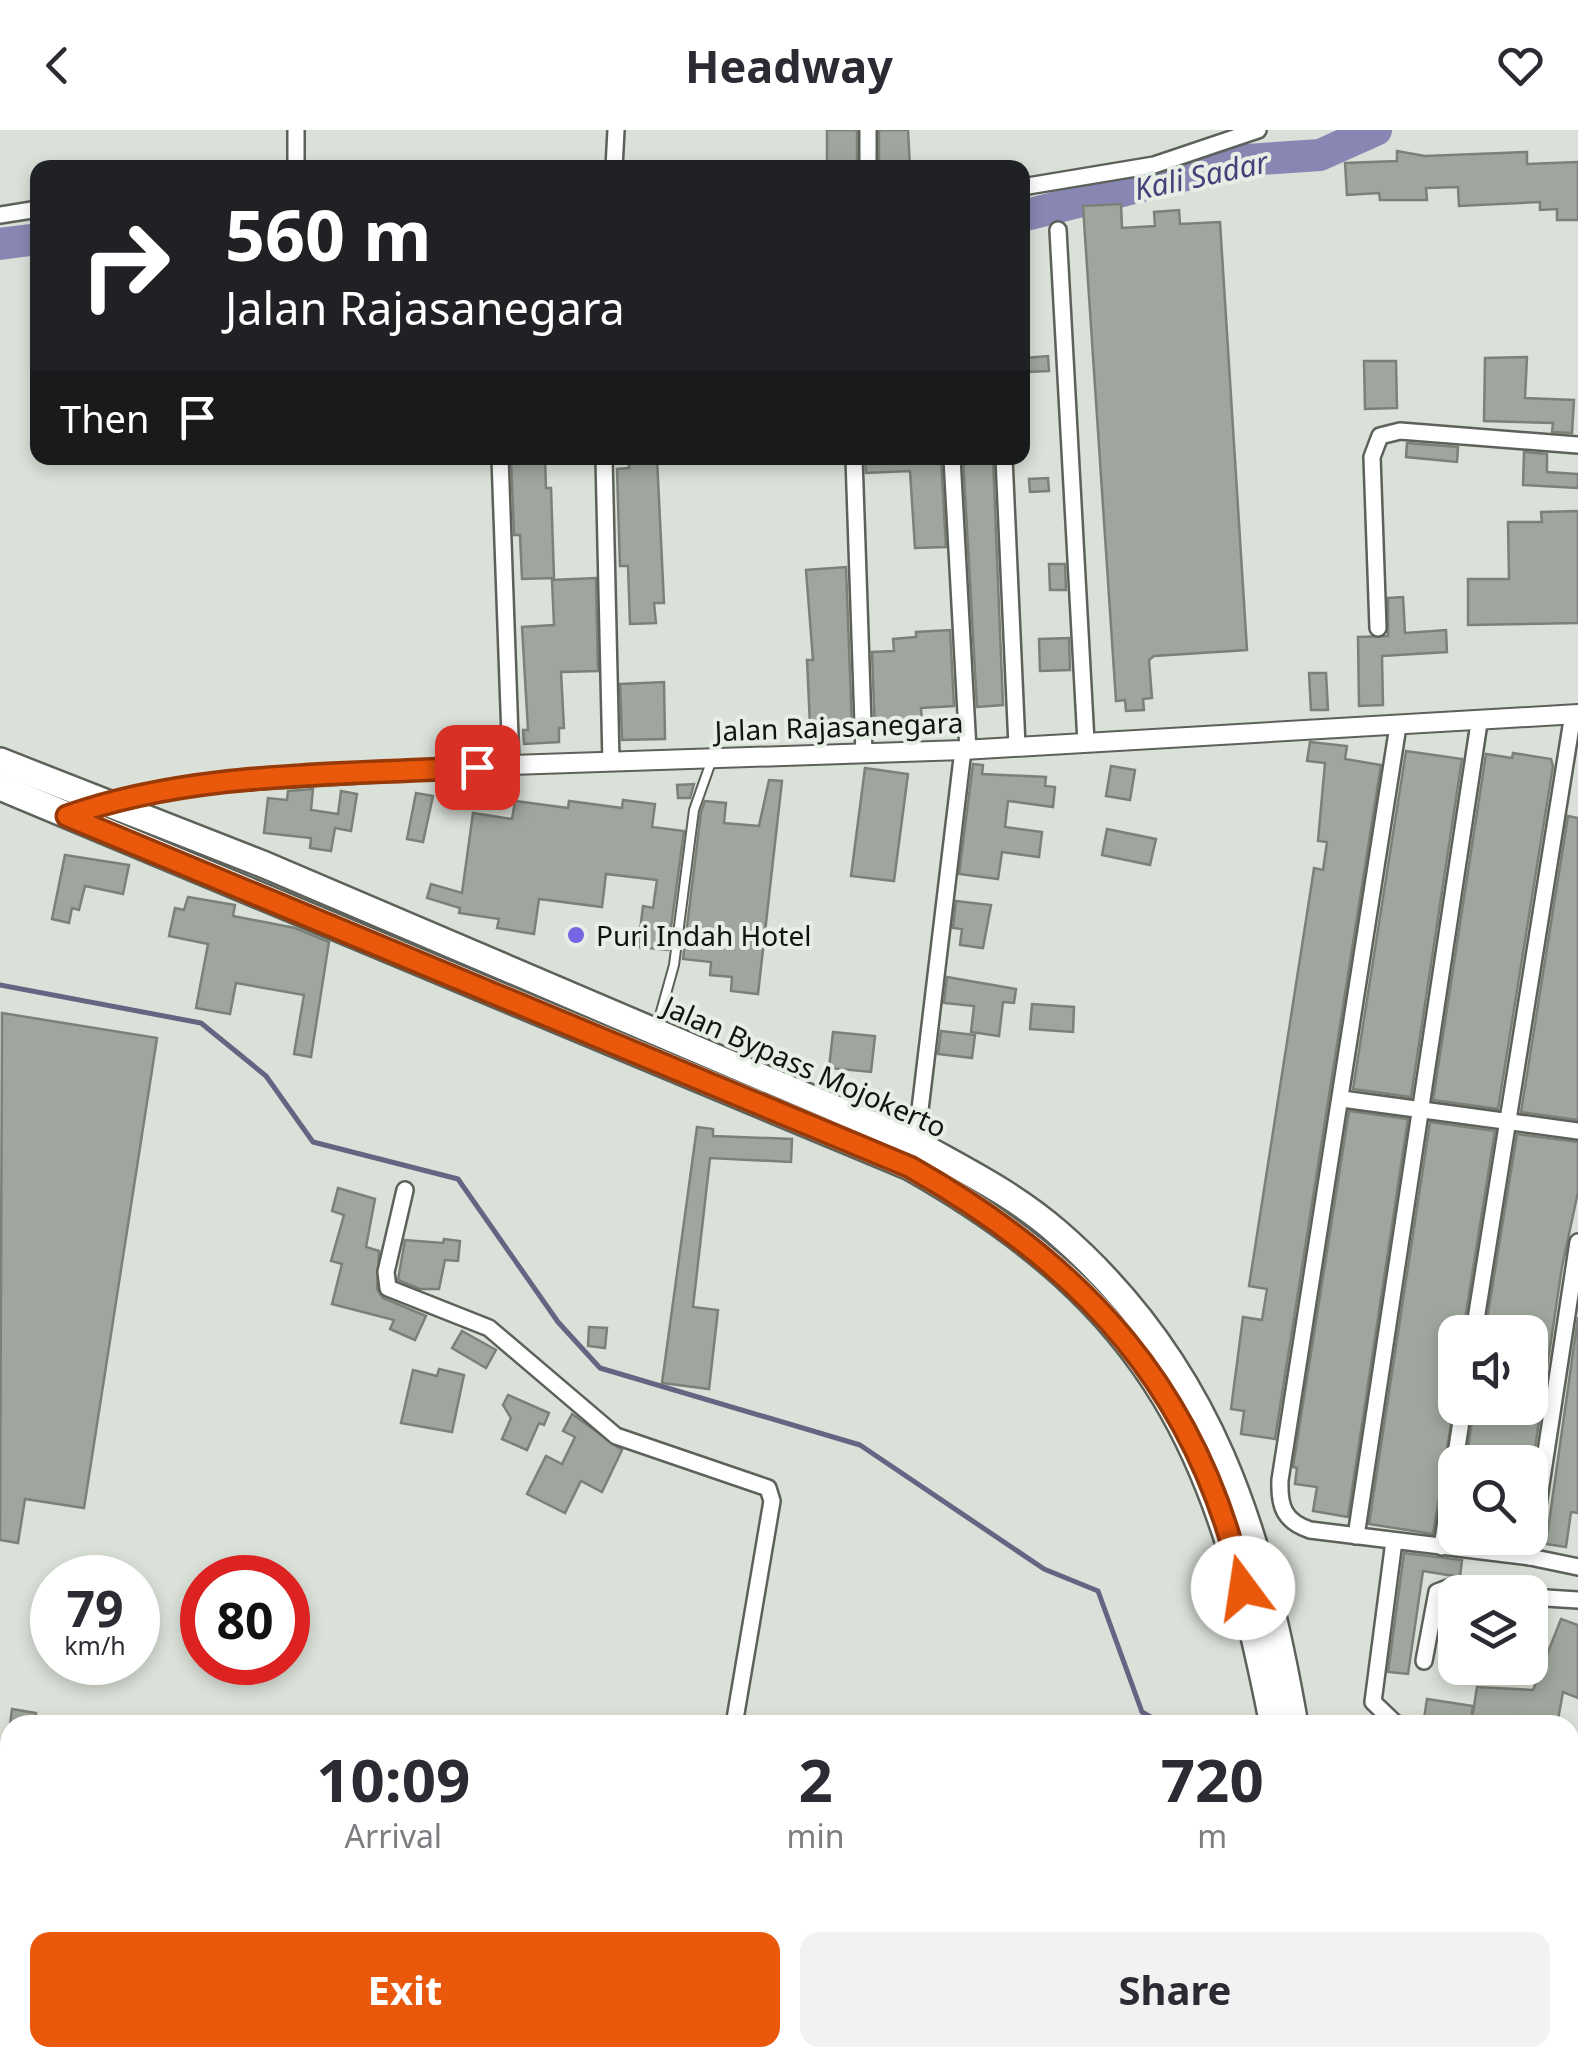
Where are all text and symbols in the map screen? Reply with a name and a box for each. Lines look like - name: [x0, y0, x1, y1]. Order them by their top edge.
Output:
- text: Headway: [685, 35, 893, 96]
- icon: back: [30, 38, 85, 93]
- icon: heart: [1493, 38, 1548, 93]
- water label: Kali Sadar: [1130, 141, 1273, 209]
- text: 560 m: [225, 186, 432, 282]
- icon: right: [60, 200, 190, 330]
- text: Jalan Rajasanegara: [225, 277, 625, 338]
- icon: arrive: [170, 390, 225, 445]
- text: Then: [60, 392, 150, 444]
- street label: Jalan Rajasanegara: [711, 703, 964, 749]
- pin: [435, 725, 520, 810]
- icon: arrive: [450, 740, 505, 795]
- place label: Puri Indah Hotel: [596, 916, 811, 954]
- marker: Puri Indah Hotel: [565, 924, 587, 946]
- street label: Jalan Bypass Mojokerto: [655, 985, 953, 1146]
- map controls: [1438, 1315, 1548, 1685]
- button: sound: [1438, 1315, 1548, 1425]
- button: search: [1438, 1445, 1548, 1555]
- position arrow: [1191, 1536, 1295, 1640]
- speed limit sign: 80: [180, 1555, 310, 1685]
- text: 79: [66, 1574, 124, 1642]
- button: layers: [1438, 1575, 1548, 1685]
- text: km/h: [64, 1628, 126, 1662]
- text: 10:09: [316, 1738, 470, 1820]
- text: 2: [798, 1738, 833, 1820]
- text: 720: [1161, 1738, 1264, 1820]
- text: Arrival: [345, 1814, 442, 1857]
- text: min: [787, 1814, 845, 1857]
- text: m: [1197, 1814, 1227, 1857]
- button: Exit: [30, 1932, 780, 2047]
- button: Share: [800, 1932, 1550, 2047]

